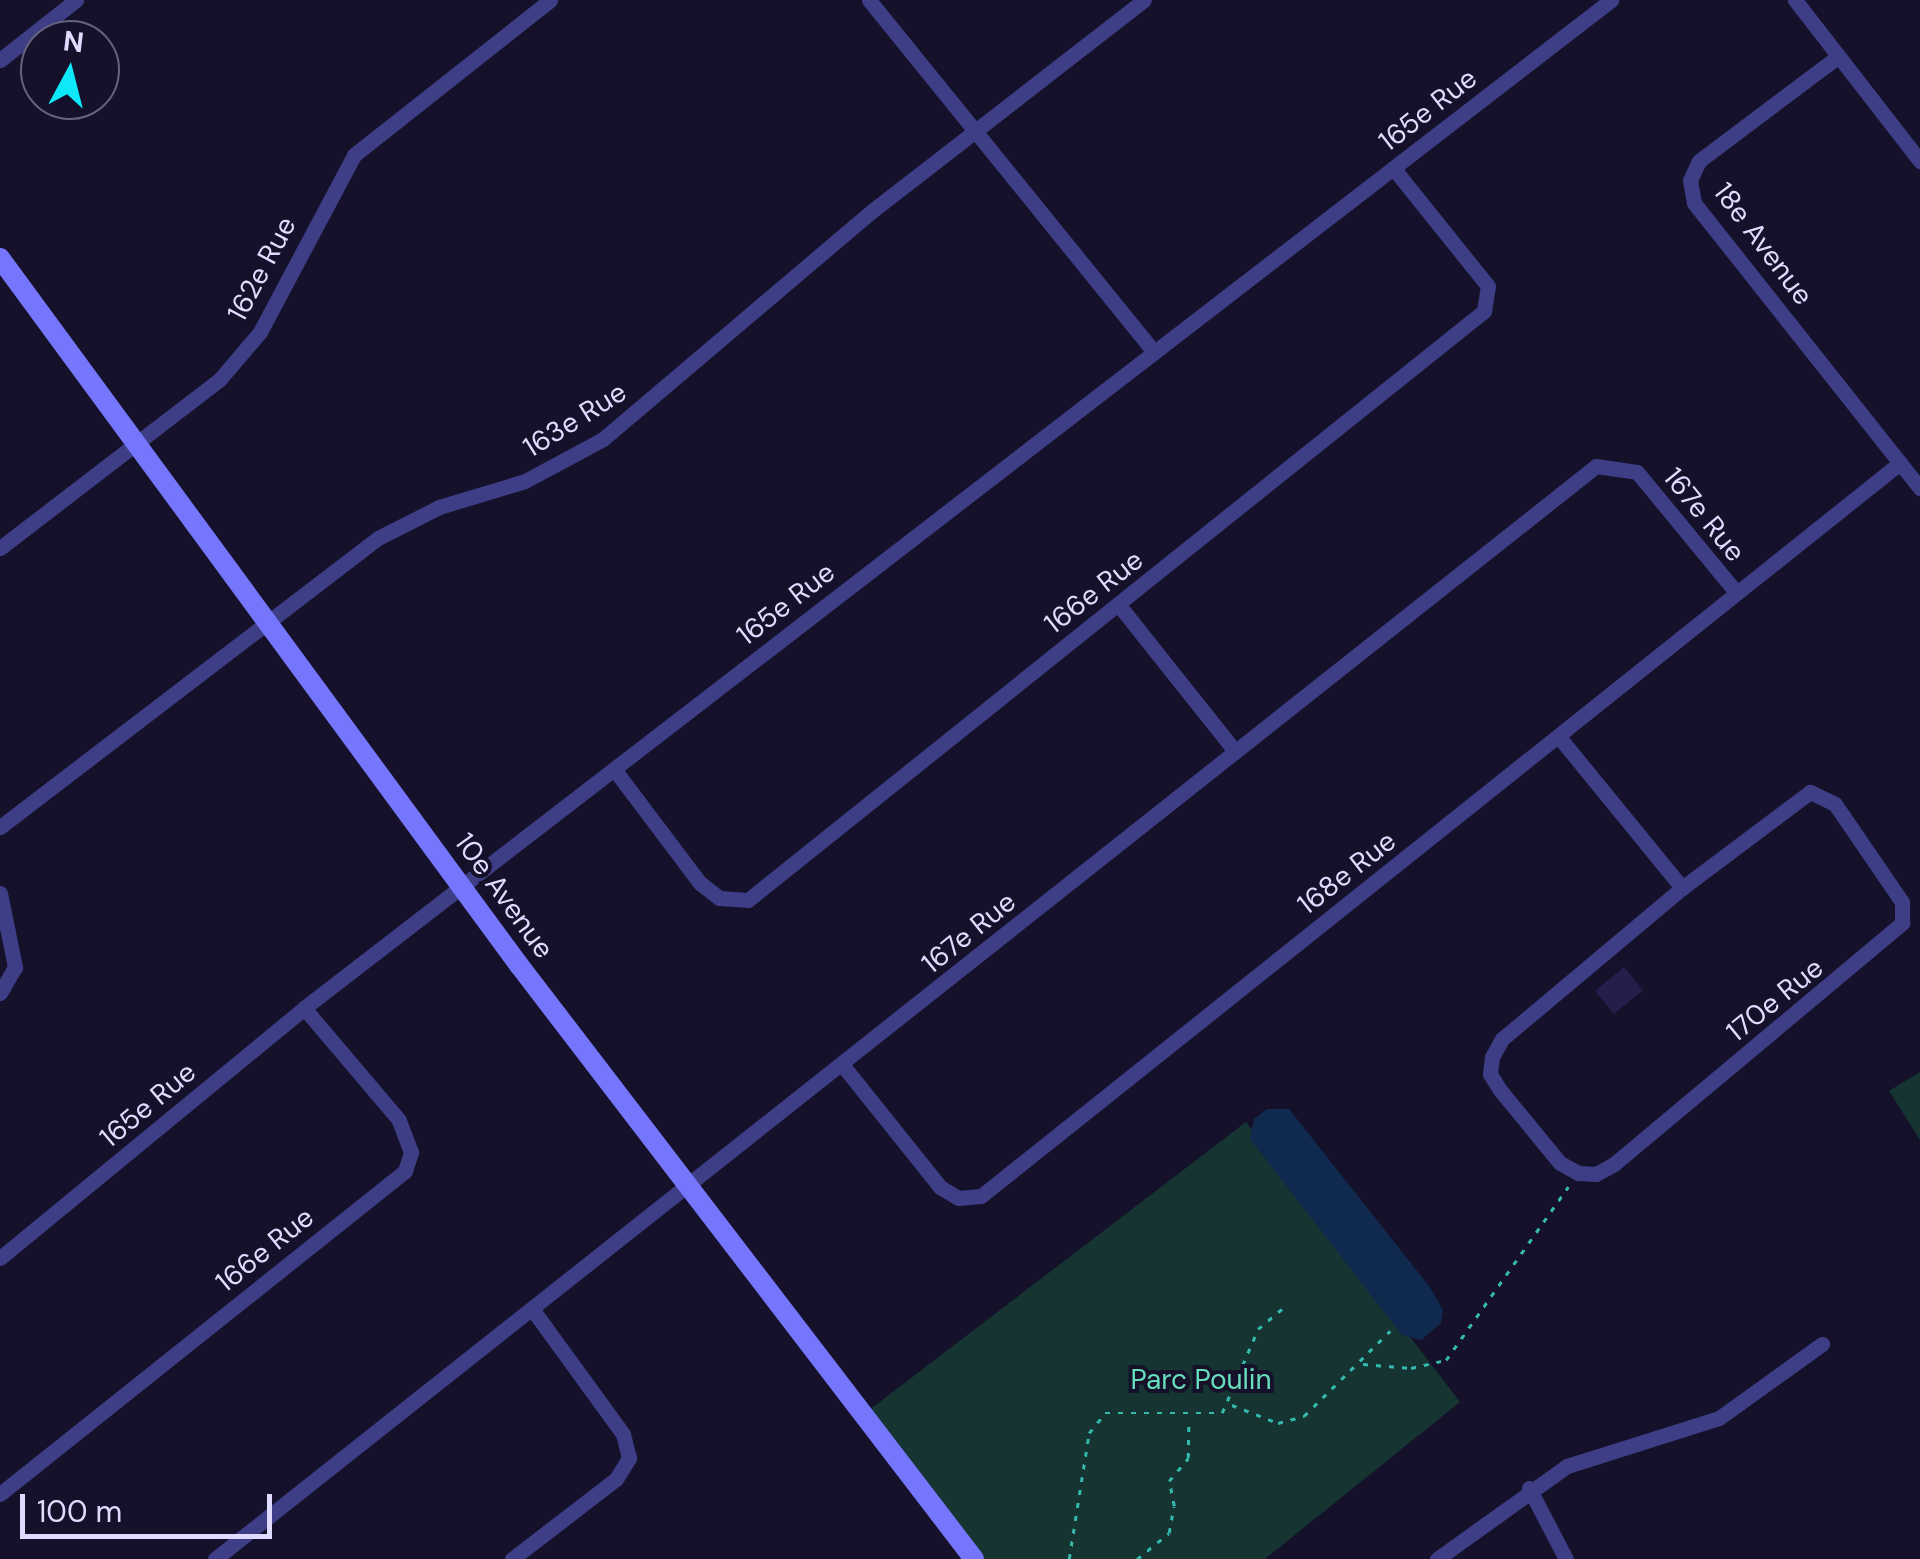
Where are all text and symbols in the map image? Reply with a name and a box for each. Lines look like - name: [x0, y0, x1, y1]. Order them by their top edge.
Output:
- north arrow: [20, 20, 120, 120]
- text: N: [61, 22, 86, 61]
- street label: 165e Rue: [1372, 61, 1484, 159]
- street label: 18e Avenue: [1706, 176, 1820, 312]
- street label: 162e Rue: [221, 211, 303, 327]
- street label: 163e Rue: [517, 375, 633, 465]
- street label: 167e Rue: [1656, 461, 1752, 569]
- street label: 166e Rue: [1038, 543, 1150, 641]
- street label: 165e Rue: [730, 555, 842, 653]
- street label: 168e Rue: [1291, 824, 1403, 922]
- street label: 10e Avenue: [447, 827, 561, 965]
- street label: 167e Rue: [915, 885, 1023, 981]
- street label: 170e Rue: [1720, 951, 1830, 1049]
- street label: 165e Rue: [93, 1055, 203, 1155]
- street label: 166e Rue: [209, 1200, 321, 1300]
- park label: Parc Poulin: [1130, 1363, 1272, 1397]
- scale bar: [25, 1474, 278, 1536]
- text: 100 m: [37, 1492, 122, 1531]

